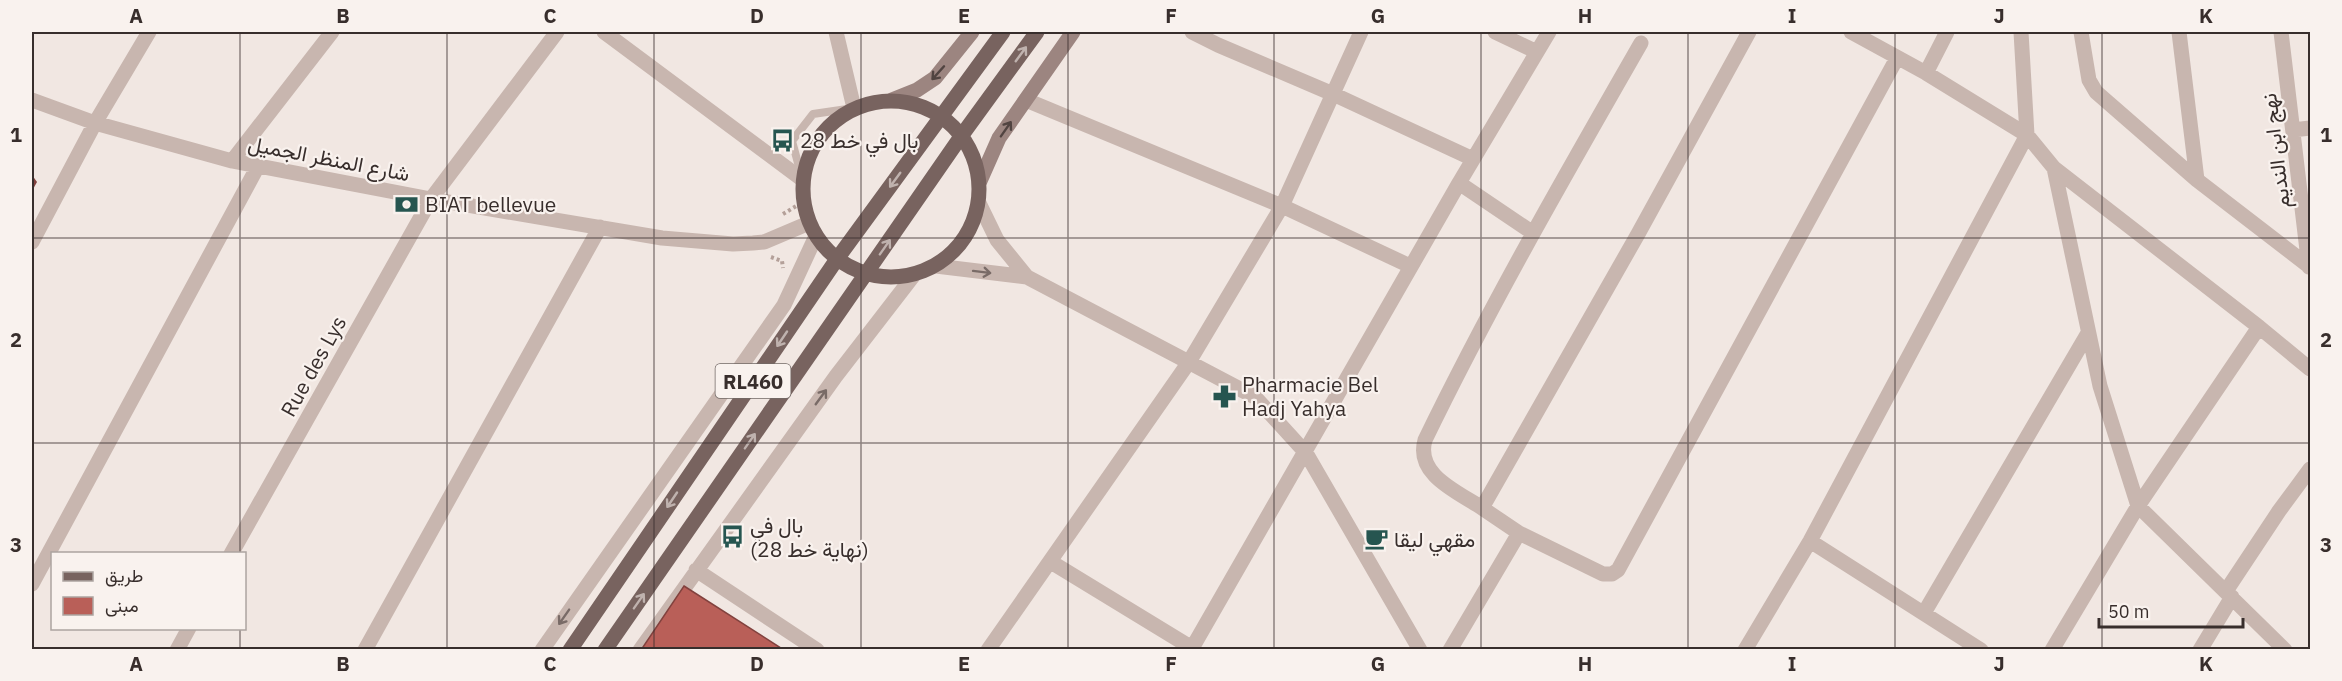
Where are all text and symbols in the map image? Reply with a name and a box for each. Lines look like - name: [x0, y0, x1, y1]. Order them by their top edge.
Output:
- text: A: [129, 2, 143, 29]
- text: B: [336, 2, 350, 29]
- text: C: [543, 2, 557, 29]
- text: D: [750, 2, 764, 29]
- text: E: [958, 2, 970, 29]
- text: F: [1165, 2, 1177, 29]
- text: G: [1371, 2, 1385, 29]
- text: H: [1578, 2, 1592, 29]
- text: I: [1788, 2, 1796, 29]
- text: J: [1993, 2, 2005, 29]
- text: K: [2199, 2, 2213, 29]
- one-way arrow: [1015, 46, 1027, 62]
- one-way arrow: [931, 65, 945, 80]
- street label: نهج ابن النديم: [2254, 92, 2297, 210]
- text: 1: [10, 121, 22, 148]
- one-way arrow: [1000, 121, 1012, 138]
- text: 1: [2320, 121, 2332, 148]
- place label: بال في خط 28: [800, 126, 919, 158]
- bus stop icon: بال في خط 28: [769, 127, 795, 153]
- street label: شارع المنظر الجميل: [246, 129, 412, 188]
- one-way arrow: [888, 171, 901, 187]
- place label: BIAT bellevue: [425, 190, 556, 218]
- bank icon: BIAT bellevue: [394, 191, 420, 217]
- one-way arrow: [879, 239, 891, 255]
- one-way arrow: [971, 267, 991, 278]
- street label: Rue des Lys: [274, 311, 352, 421]
- text: 2: [10, 326, 22, 353]
- text: 2: [2320, 326, 2332, 353]
- one-way arrow: [776, 330, 788, 347]
- road number: RL460: [716, 364, 790, 398]
- place label: Pharmacie Bel Hadj Yahya: [1242, 370, 1379, 422]
- pharmacy icon: Pharmacie Bel Hadj Yahya: [1211, 383, 1237, 409]
- one-way arrow: [815, 390, 827, 406]
- one-way arrow: [744, 434, 756, 450]
- one-way arrow: [666, 491, 678, 508]
- place label: بال في (نهاية خط 28): [750, 511, 869, 563]
- bus stop icon: بال في (نهاية خط 28): [719, 524, 745, 550]
- place label: مقهي ليقا: [1394, 525, 1475, 557]
- cafe icon: مقهي ليقا: [1363, 526, 1389, 552]
- text: 3: [10, 531, 22, 558]
- text: 3: [2320, 531, 2332, 558]
- legend: [51, 552, 246, 630]
- text: طريق: [105, 564, 143, 587]
- scale bar: [2099, 591, 2243, 629]
- text: مبنى: [105, 594, 139, 617]
- one-way arrow: [633, 594, 645, 610]
- text: 50 m: [2108, 600, 2150, 623]
- one-way arrow: [558, 609, 570, 625]
- text: A: [129, 650, 143, 677]
- text: B: [336, 650, 350, 677]
- text: C: [543, 650, 557, 677]
- text: D: [750, 650, 764, 677]
- text: E: [958, 650, 970, 677]
- text: F: [1165, 650, 1177, 677]
- text: G: [1371, 650, 1385, 677]
- text: H: [1578, 650, 1592, 677]
- text: I: [1788, 650, 1796, 677]
- text: J: [1993, 650, 2005, 677]
- text: K: [2199, 650, 2213, 677]

